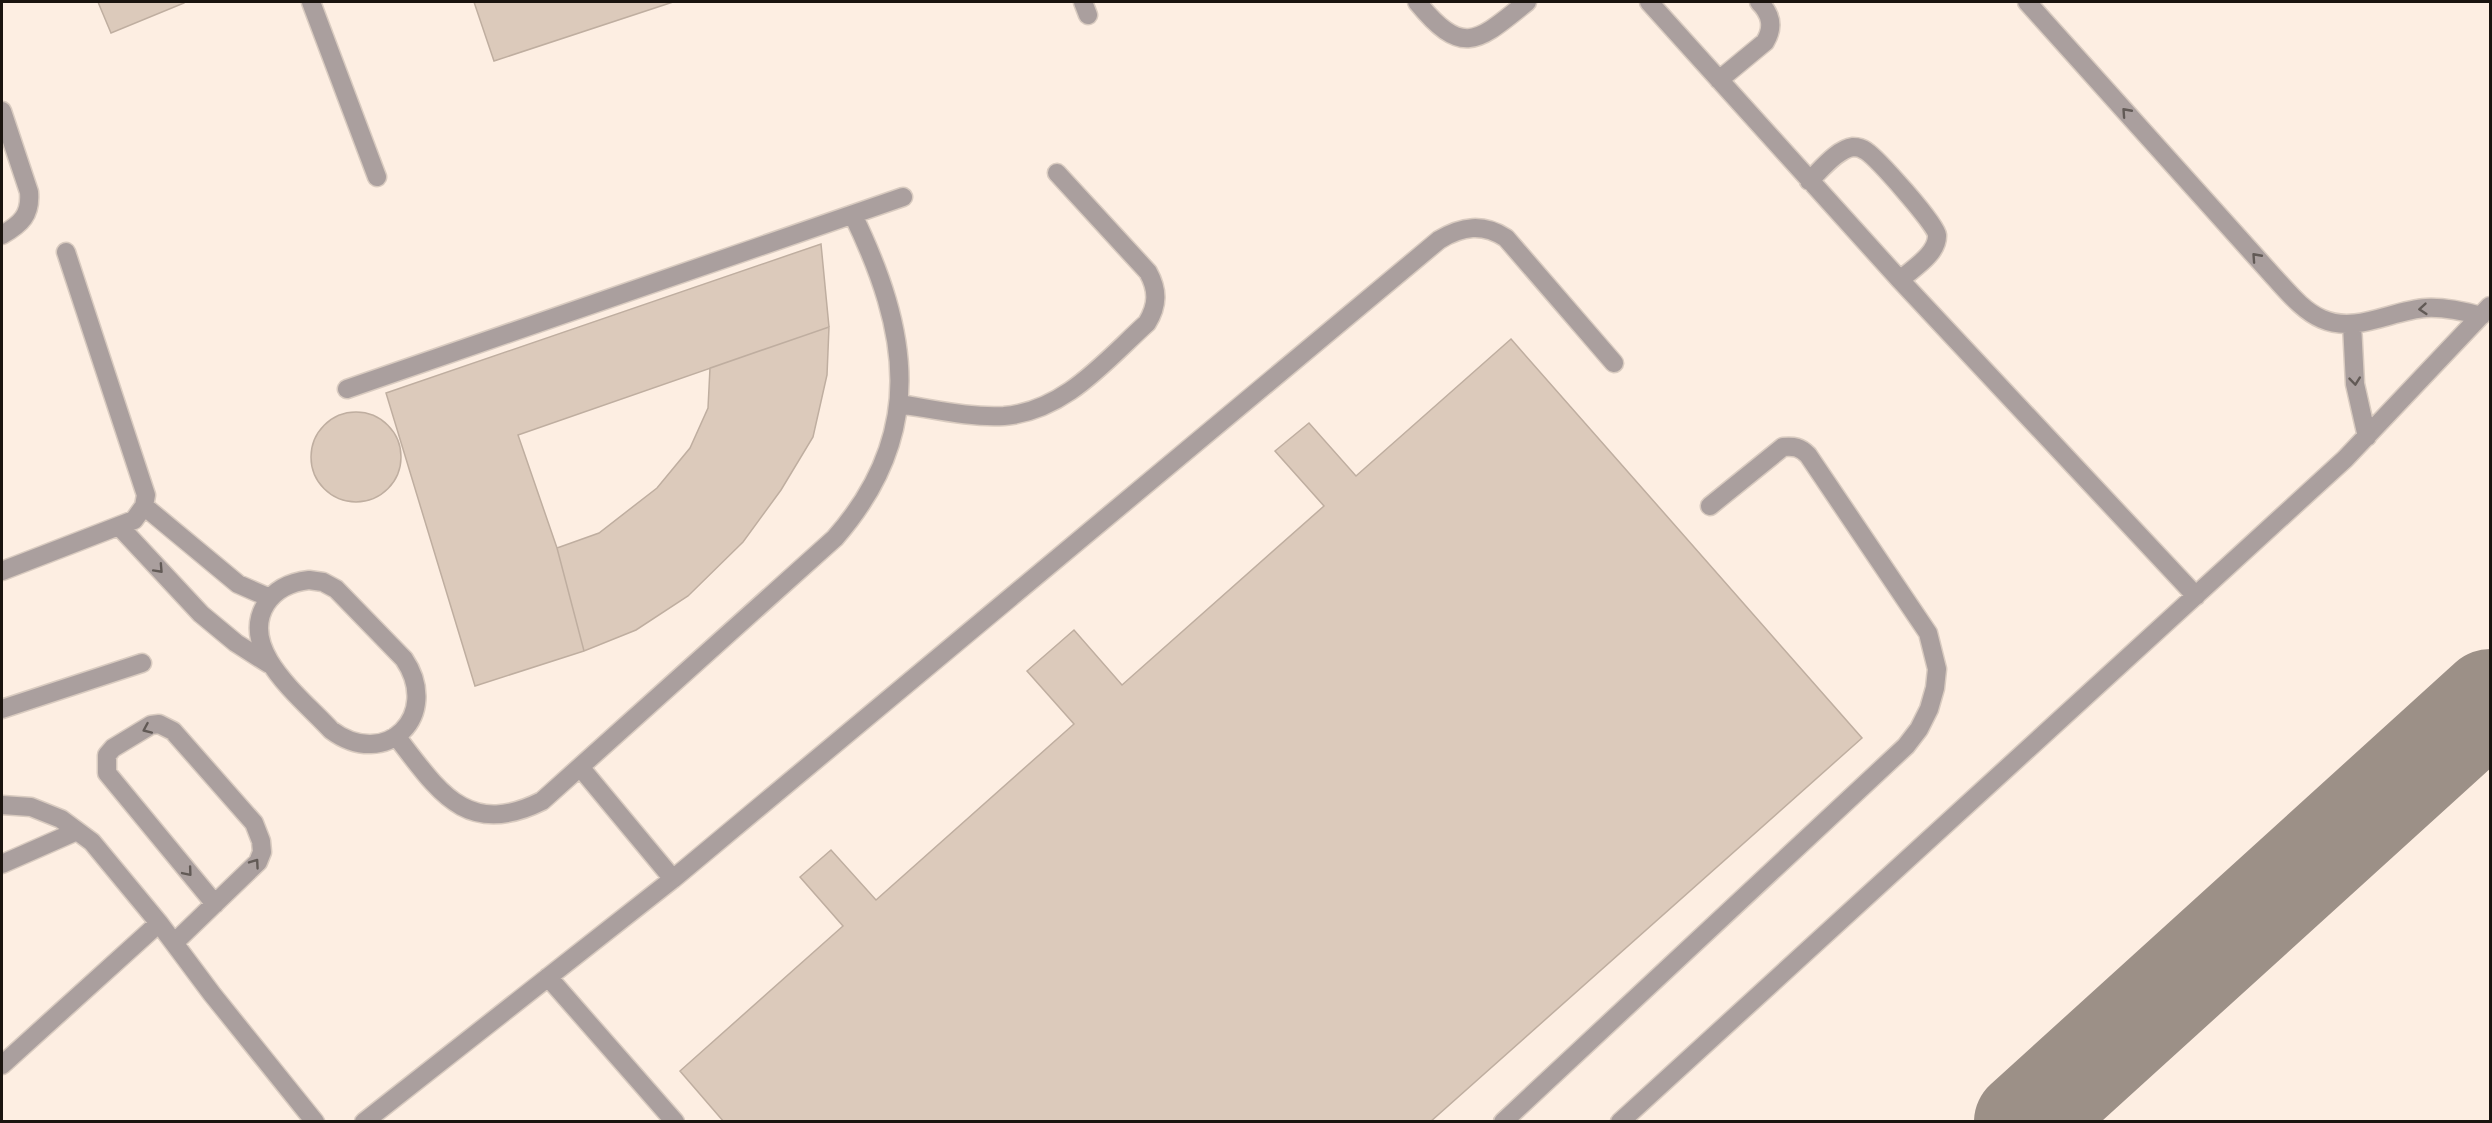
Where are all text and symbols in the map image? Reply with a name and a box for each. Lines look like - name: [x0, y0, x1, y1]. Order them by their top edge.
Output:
- one-way arrow: [2122, 108, 2133, 119]
- one-way arrow: [2252, 254, 2263, 264]
- one-way arrow: [2419, 302, 2428, 315]
- one-way arrow: [2348, 376, 2361, 386]
- one-way arrow: [151, 561, 162, 572]
- one-way arrow: [142, 722, 153, 734]
- one-way arrow: [248, 858, 259, 869]
- one-way arrow: [181, 865, 192, 876]

